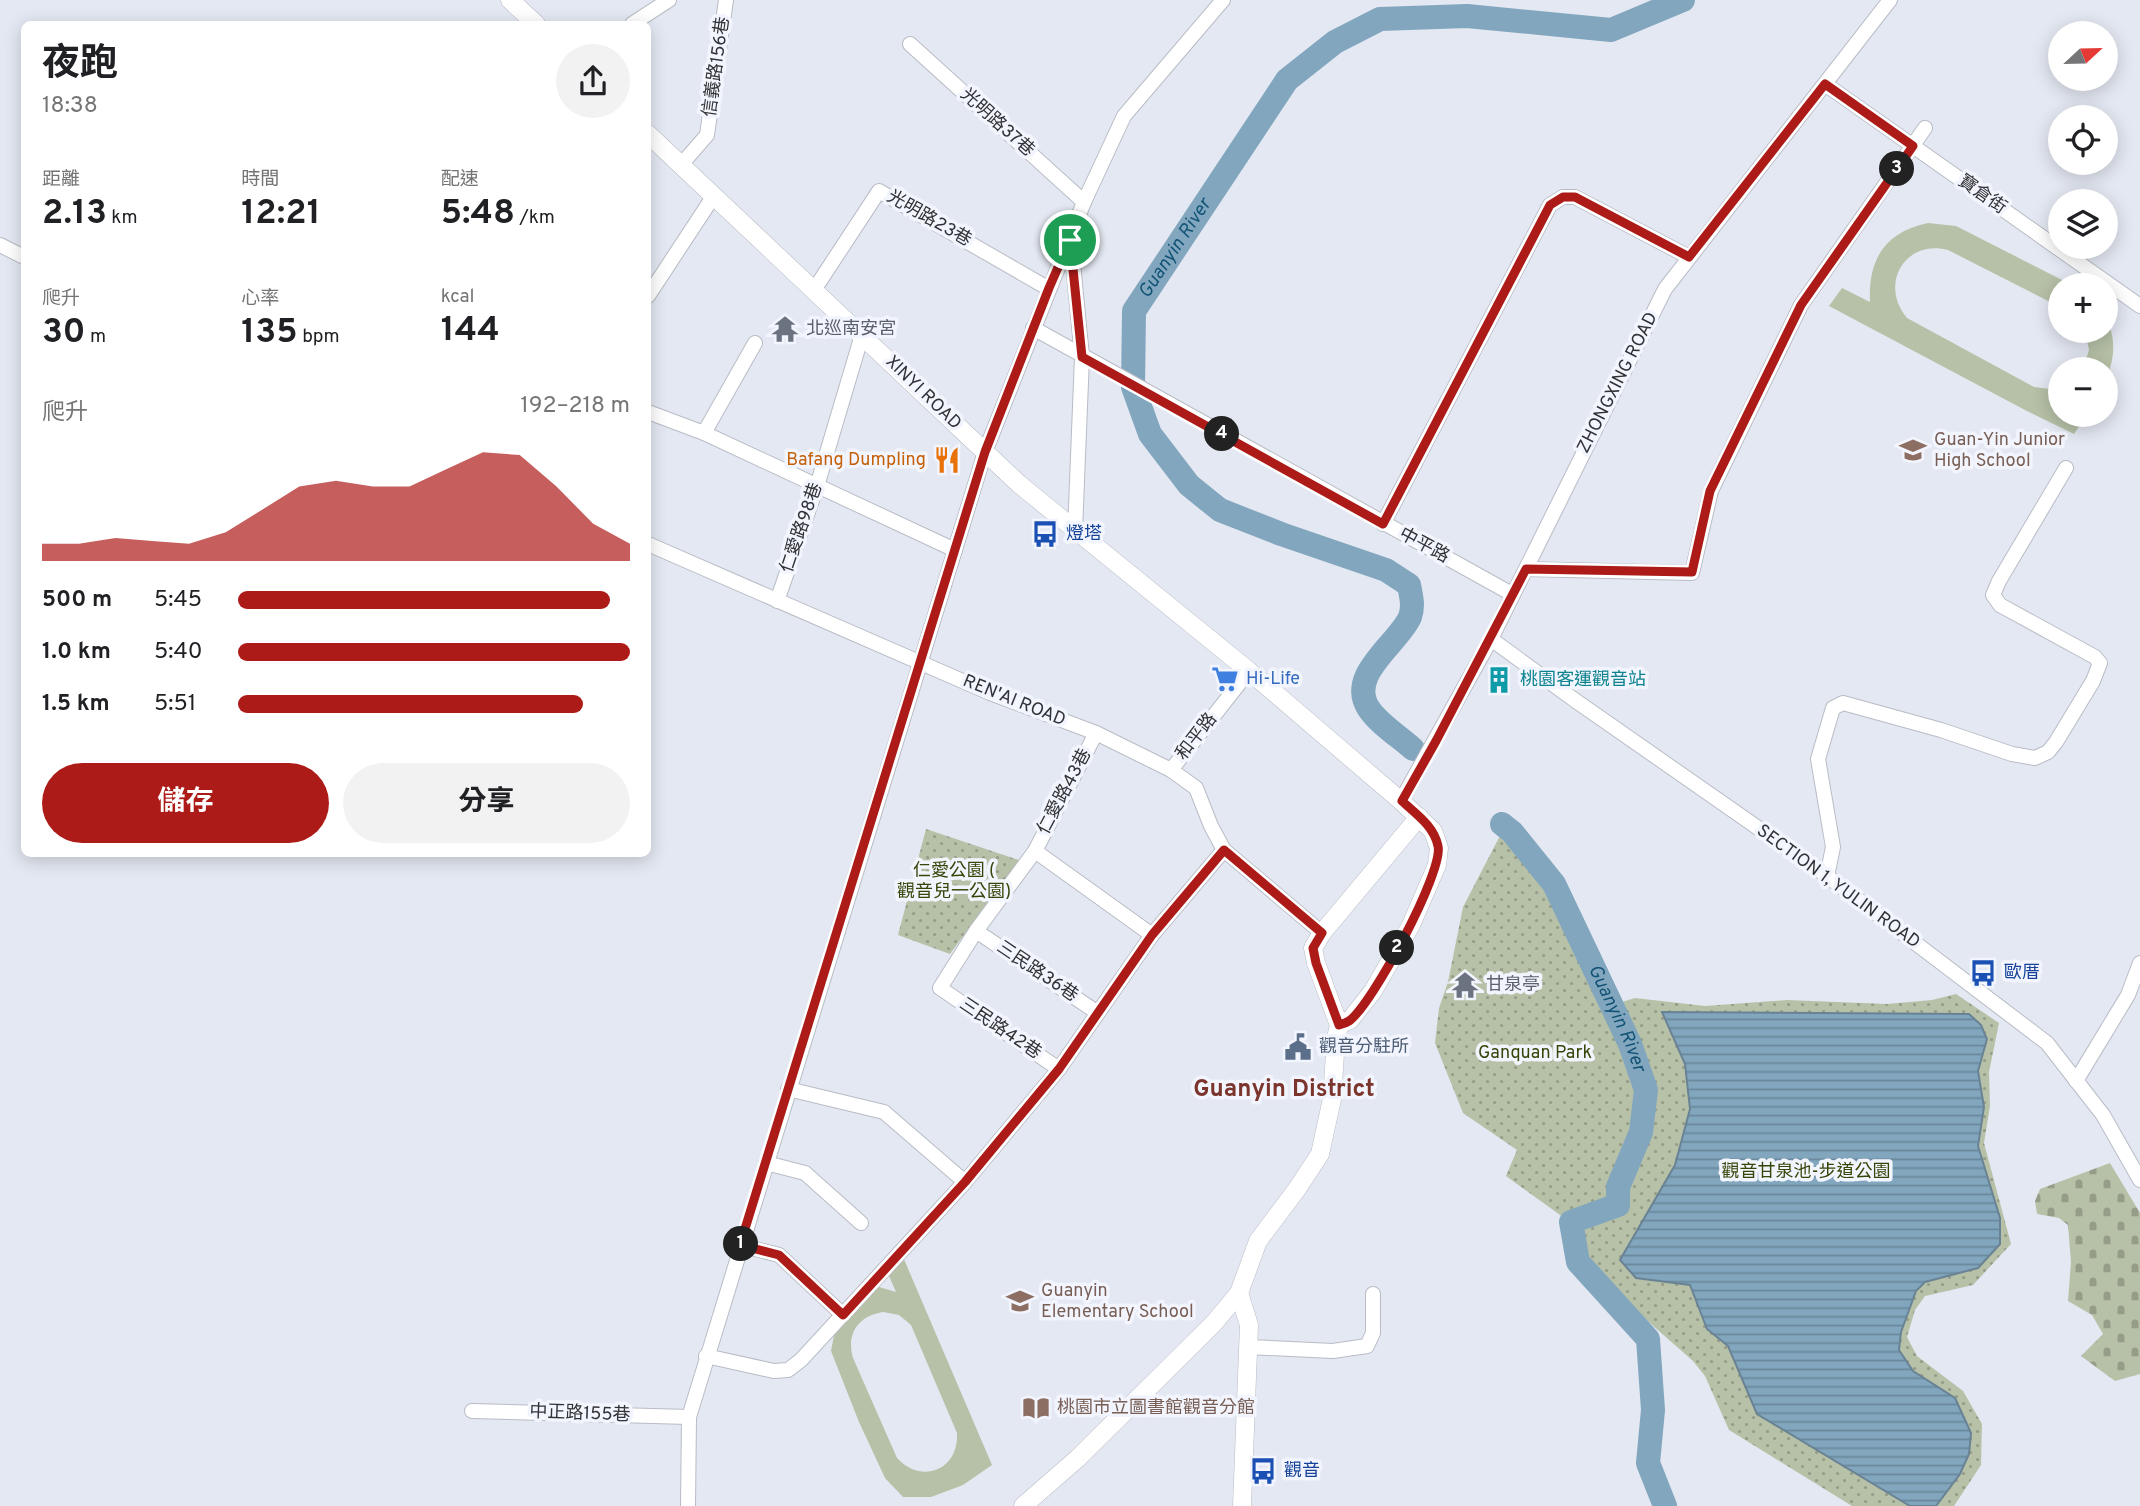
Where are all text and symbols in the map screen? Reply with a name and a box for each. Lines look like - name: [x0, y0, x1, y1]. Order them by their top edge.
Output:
- street label: 信義路156巷: [699, 16, 735, 118]
- north arrow: [2048, 21, 2118, 91]
- map controls: [2048, 21, 2118, 427]
- text: 夜跑: [42, 41, 118, 90]
- button: share: [556, 44, 630, 118]
- street label: 光明路37巷: [955, 84, 1039, 162]
- text: 18:38: [42, 92, 98, 121]
- button: locate: [2048, 105, 2118, 175]
- pin: 3: [1880, 152, 1914, 186]
- text: 3: [1891, 156, 1902, 180]
- text: 距離: [42, 168, 80, 192]
- text: 時間: [241, 168, 279, 192]
- text: 配速: [441, 168, 479, 192]
- street label: 寶倉街: [1953, 170, 2011, 220]
- street label: 光明路23巷: [883, 186, 975, 252]
- button: layers: [2048, 189, 2118, 259]
- text: 2.13: [42, 192, 107, 236]
- text: 12:21: [241, 192, 321, 236]
- text: 5:48: [441, 192, 515, 236]
- water label: Guanyin River: [1134, 193, 1218, 303]
- text: km: [107, 206, 138, 230]
- text: /km: [515, 206, 555, 230]
- pin: [1040, 210, 1100, 270]
- icon: arrive: [1051, 221, 1089, 259]
- button: +: [2048, 273, 2118, 343]
- text: kcal: [441, 285, 474, 309]
- text: 爬升: [42, 287, 80, 311]
- text: 心率: [241, 287, 279, 311]
- street label: ZHONGXING ROAD: [1572, 308, 1664, 458]
- text: 144: [441, 309, 500, 353]
- text: 30: [42, 311, 85, 355]
- text: 135: [241, 311, 298, 355]
- temple icon: 北巡南安宮: [770, 314, 800, 344]
- place label: 北巡南安宮: [806, 318, 896, 341]
- text: m: [85, 325, 106, 349]
- text: bpm: [298, 325, 339, 349]
- street label: XINYI ROAD: [880, 351, 966, 435]
- button: −: [2048, 357, 2118, 427]
- text: 192–218 m: [520, 392, 630, 421]
- text: 爬升: [42, 399, 88, 428]
- pin: 4: [1204, 416, 1240, 452]
- text: 4: [1215, 421, 1228, 445]
- place label: Guan-Yin Junior High School: [1934, 429, 2065, 473]
- school or university icon: Guan-Yin Junior High School: [1898, 435, 1928, 465]
- restaurant icon: Bafang Dumpling: [932, 445, 962, 475]
- place label: Bafang Dumpling: [786, 449, 926, 472]
- street label: 仁愛路98巷: [776, 480, 828, 576]
- bus stop icon: 燈塔: [1030, 519, 1060, 549]
- place label: 燈塔: [1066, 523, 1102, 546]
- street label: 中平路: [1395, 523, 1453, 569]
- text: 500 m: [42, 586, 112, 615]
- text: 5:45: [154, 586, 202, 615]
- text: 1.0 km: [42, 638, 111, 667]
- text: 5:40: [154, 638, 203, 667]
- supermarket icon: Hi-Life: [1210, 664, 1240, 694]
- building icon: 桃園客運觀音站: [1484, 665, 1514, 695]
- place label: Hi-Life: [1246, 668, 1300, 691]
- place label: 桃園客運觀音站: [1520, 669, 1646, 692]
- street label: REN'AI ROAD: [959, 670, 1069, 732]
- text: 1.5 km: [42, 690, 110, 719]
- text: 5:51: [154, 690, 196, 719]
- street label: 和平路: [1171, 709, 1223, 765]
- street label: 仁愛路43巷: [1033, 745, 1097, 839]
- button: 儲存: [42, 763, 329, 843]
- button: 分享: [343, 763, 630, 843]
- street label: SECTION 1, YULIN ROAD: [1752, 820, 1924, 954]
- park label: 仁愛公園 ( 觀音兒一公園): [897, 860, 1011, 904]
- pin: 2: [1380, 930, 1414, 965]
- text: 2: [1391, 935, 1402, 959]
- street label: 三民路36巷: [992, 936, 1082, 1008]
- bus stop icon: 歐厝: [1968, 958, 1998, 988]
- water label: Guanyin River: [1582, 961, 1651, 1077]
- place label: 歐厝: [2004, 962, 2040, 985]
- temple icon: 甘泉亭: [1450, 970, 1480, 1000]
- place label: 甘泉亭: [1486, 974, 1540, 997]
- street label: 三民路42巷: [955, 993, 1045, 1065]
- public building icon: 觀音分駐所: [1283, 1032, 1313, 1062]
- place label: 觀音分駐所: [1319, 1036, 1409, 1059]
- park label: Ganquan Park: [1478, 1042, 1592, 1065]
- district label: Guanyin District: [1193, 1075, 1375, 1105]
- park label: 觀音甘泉池-步道公園: [1721, 1161, 1891, 1184]
- pin: 1: [724, 1226, 758, 1262]
- text: 1: [737, 1231, 744, 1255]
- place label: Guanyin Elementary School: [1041, 1280, 1194, 1324]
- school or university icon: Guanyin Elementary School: [1005, 1286, 1035, 1316]
- library icon: 桃園市立圖書館觀音分館: [1021, 1393, 1051, 1423]
- place label: 桃園市立圖書館觀音分館: [1057, 1397, 1255, 1420]
- street label: 中正路155巷: [529, 1401, 631, 1427]
- bus stop icon: 觀音: [1248, 1456, 1278, 1486]
- place label: 觀音: [1284, 1460, 1320, 1483]

